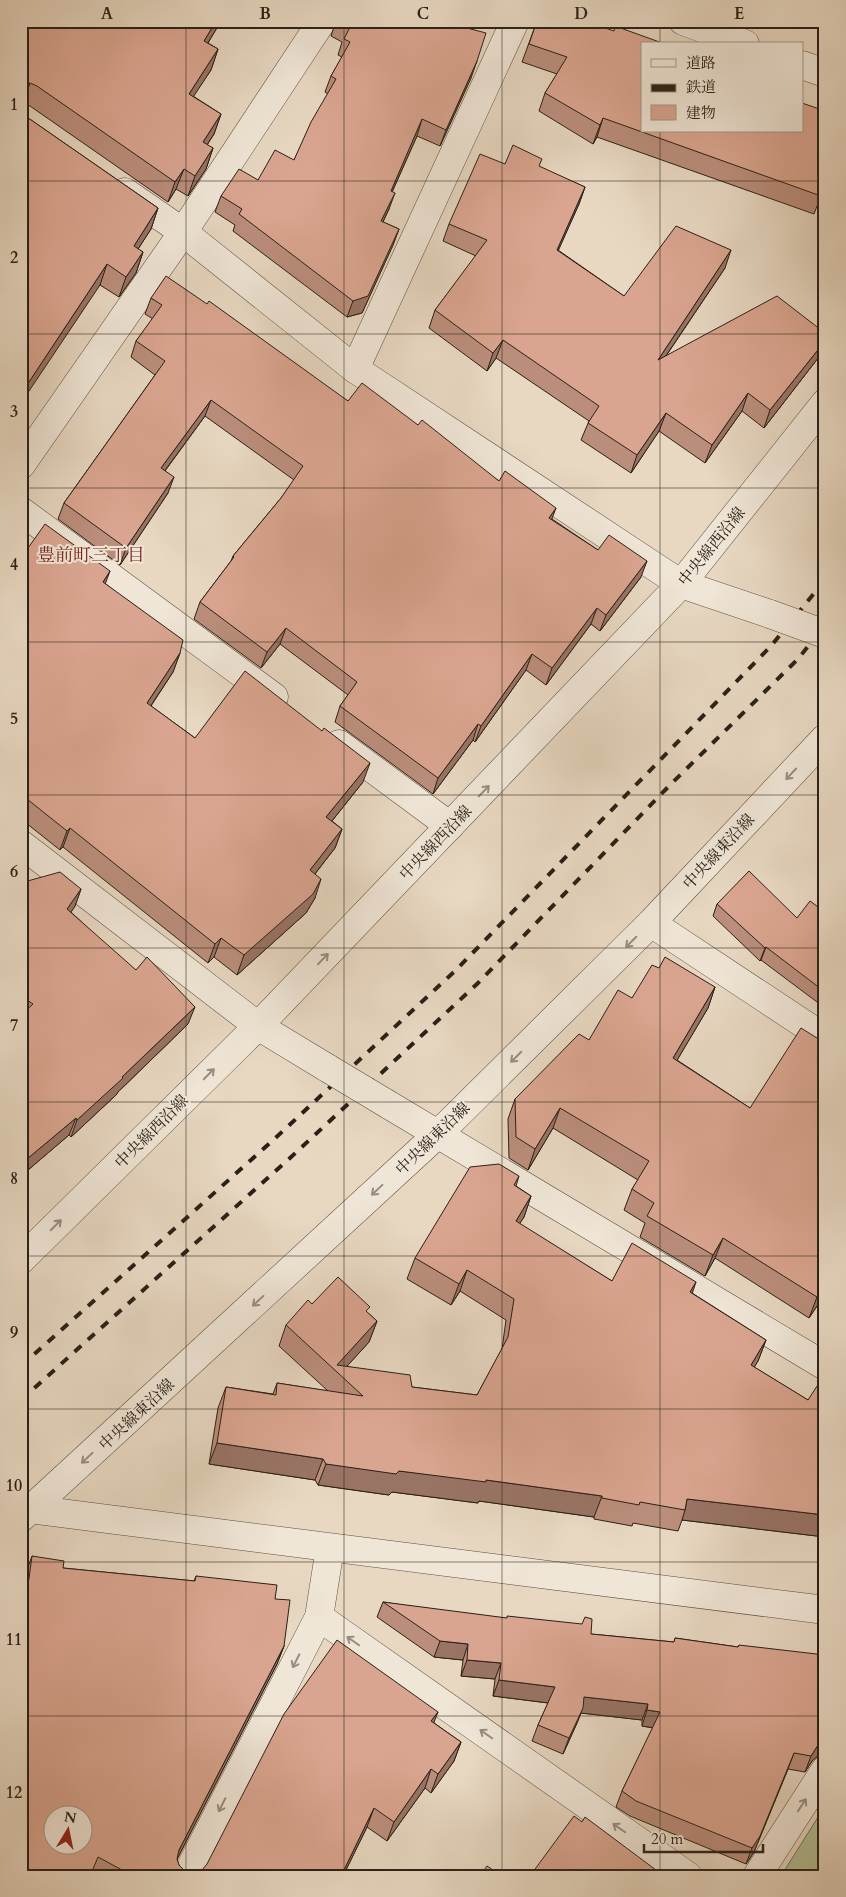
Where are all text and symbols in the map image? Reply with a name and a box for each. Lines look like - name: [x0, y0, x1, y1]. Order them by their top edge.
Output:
- text: A: [101, 3, 113, 25]
- text: B: [259, 3, 271, 25]
- text: C: [417, 3, 429, 25]
- text: D: [574, 3, 588, 25]
- text: E: [734, 3, 744, 25]
- legend: [641, 42, 804, 132]
- text: 道路: [686, 53, 716, 73]
- text: 鉄道: [686, 77, 716, 97]
- text: 1: [10, 94, 18, 116]
- text: 建物: [686, 103, 716, 123]
- text: 2: [10, 247, 18, 269]
- text: 3: [10, 401, 18, 423]
- street label: 中央線西沿線: [673, 502, 751, 591]
- district label: 豊前町三丁目: [37, 543, 145, 568]
- text: 4: [10, 554, 18, 576]
- text: 5: [10, 708, 18, 730]
- one-way arrow: [785, 767, 797, 780]
- one-way arrow: [478, 784, 490, 797]
- street label: 中央線西沿線: [394, 801, 477, 885]
- street label: 中央線東沿線: [678, 809, 760, 894]
- text: 6: [10, 861, 18, 883]
- one-way arrow: [625, 936, 637, 948]
- one-way arrow: [317, 952, 329, 965]
- text: 7: [10, 1015, 18, 1037]
- one-way arrow: [510, 1050, 522, 1063]
- one-way arrow: [203, 1068, 215, 1081]
- street label: 中央線西沿線: [110, 1090, 193, 1173]
- street label: 中央線東沿線: [391, 1097, 475, 1180]
- text: 8: [10, 1168, 18, 1190]
- one-way arrow: [371, 1184, 384, 1196]
- one-way arrow: [50, 1219, 62, 1232]
- one-way arrow: [251, 1295, 264, 1307]
- text: 9: [10, 1322, 18, 1344]
- street label: 中央線東沿線: [94, 1374, 179, 1456]
- one-way arrow: [81, 1452, 94, 1464]
- text: 10: [6, 1475, 22, 1497]
- text: 11: [6, 1629, 22, 1651]
- one-way arrow: [347, 1636, 361, 1646]
- one-way arrow: [291, 1653, 301, 1668]
- one-way arrow: [480, 1729, 494, 1739]
- text: 12: [6, 1782, 22, 1804]
- one-way arrow: [217, 1797, 226, 1812]
- one-way arrow: [798, 1799, 808, 1813]
- north arrow: [42, 1804, 92, 1854]
- text: N: [63, 1807, 78, 1828]
- scale bar: [644, 1822, 762, 1854]
- one-way arrow: [613, 1823, 627, 1833]
- text: 20 m: [651, 1829, 683, 1849]

